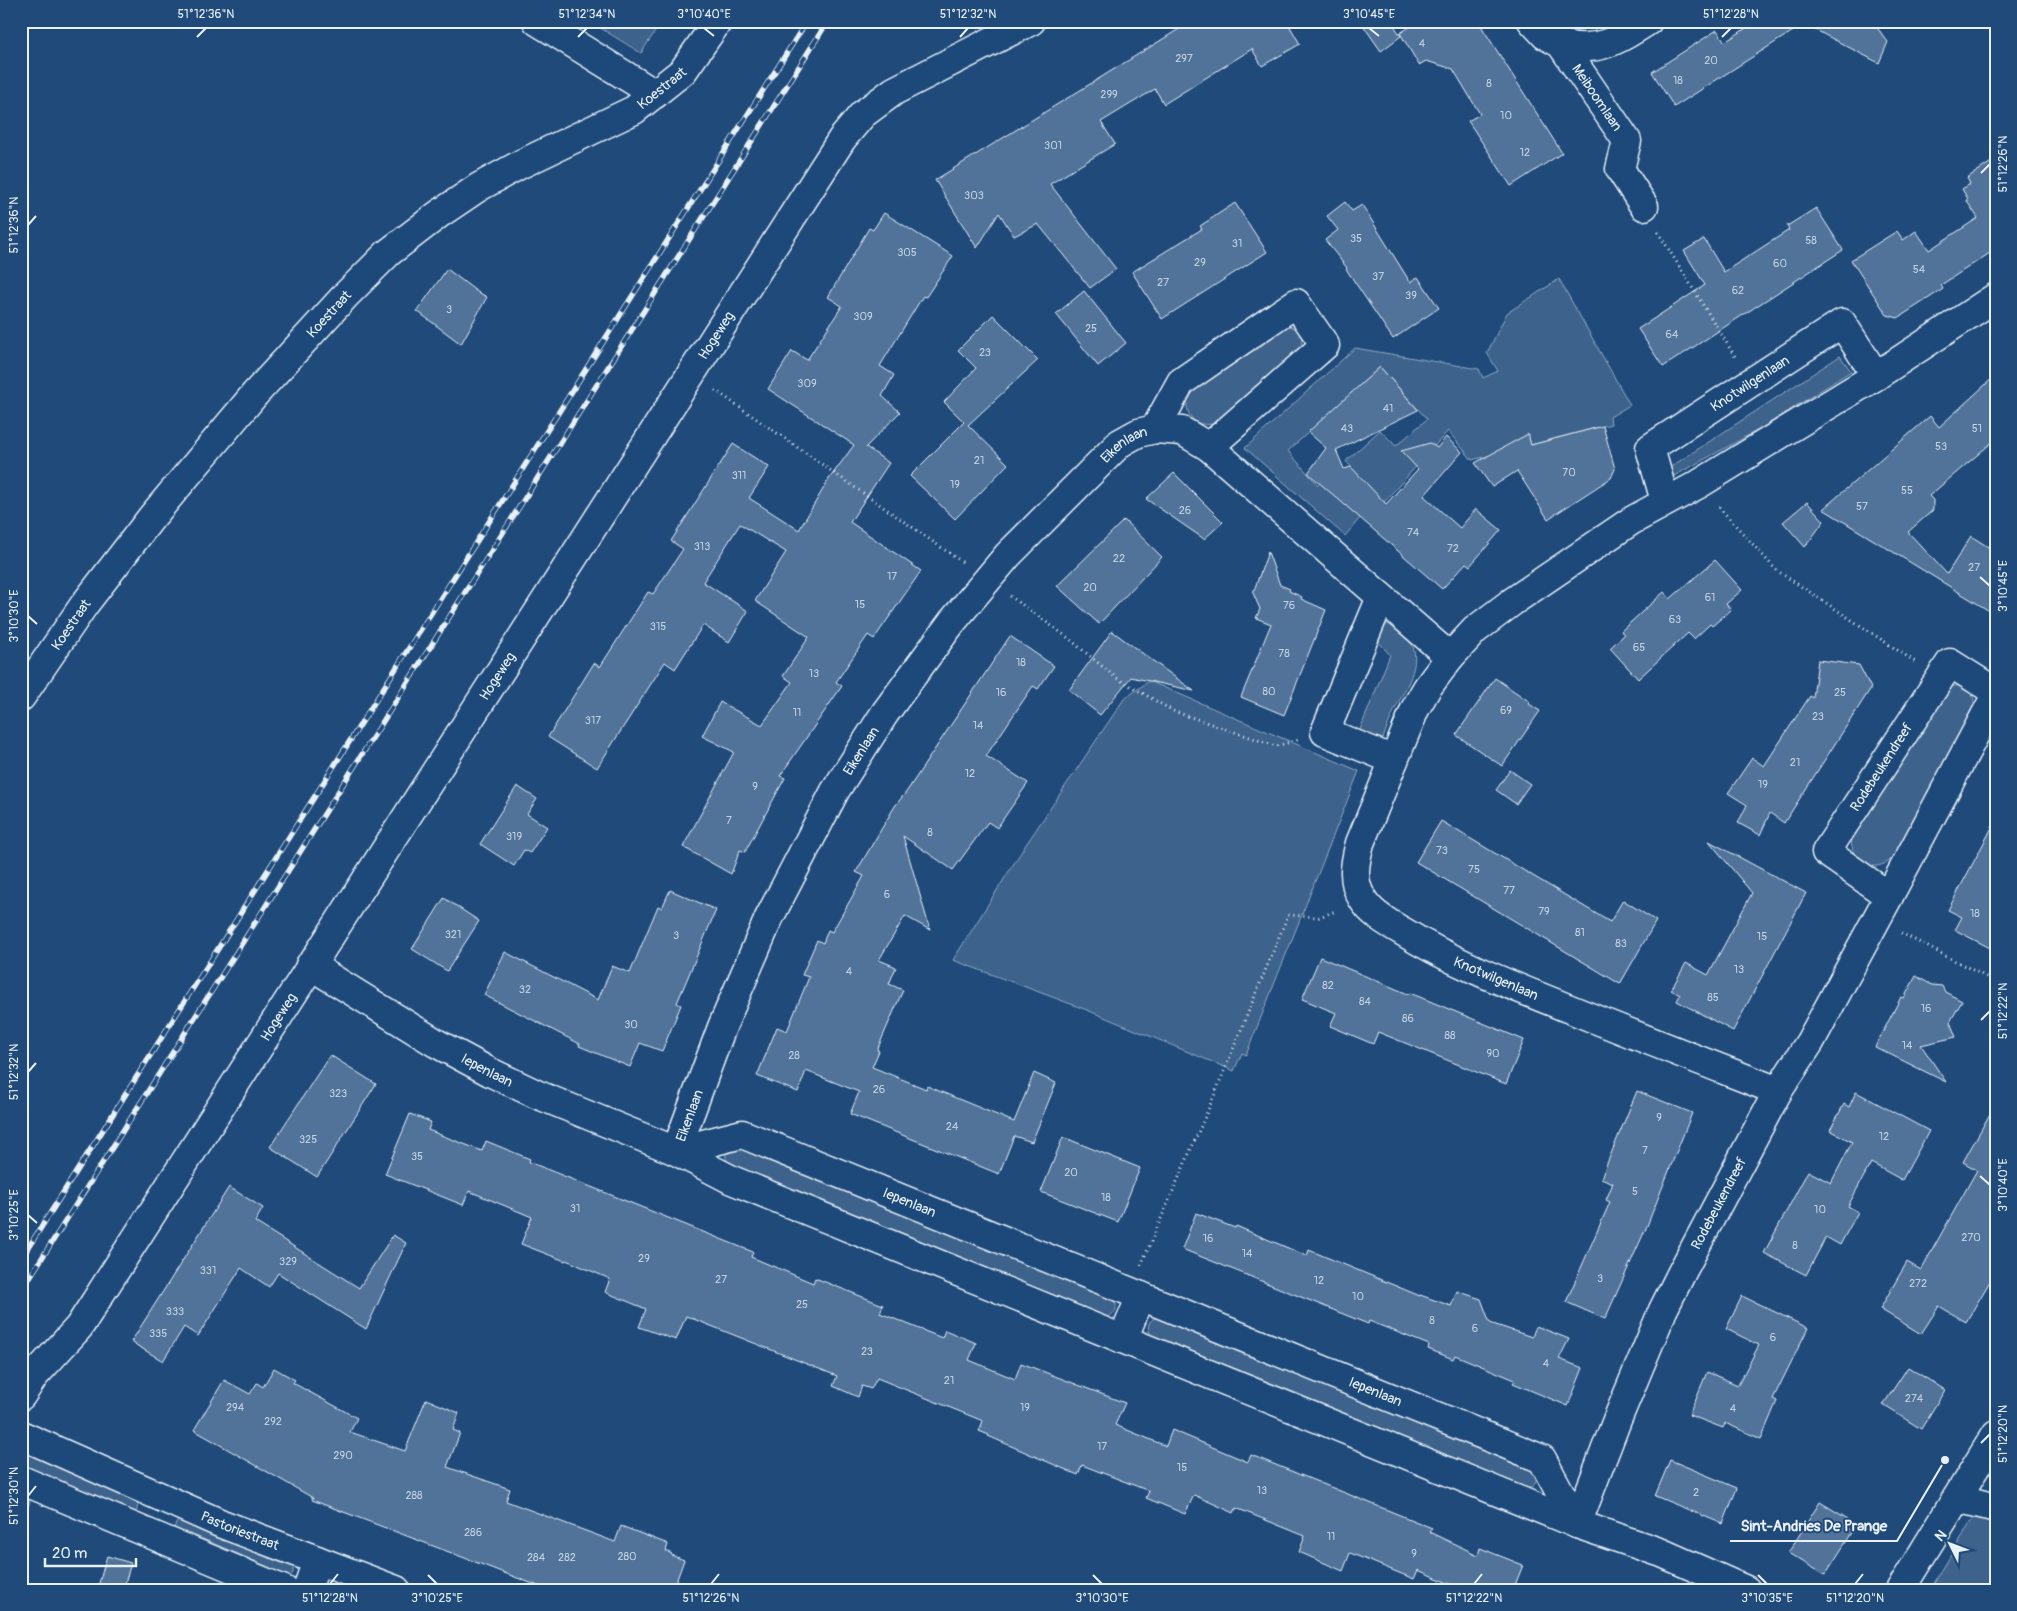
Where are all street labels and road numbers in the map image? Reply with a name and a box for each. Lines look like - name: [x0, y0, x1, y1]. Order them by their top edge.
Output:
- street label: Meiboomlaan: [1568, 61, 1626, 134]
- street label: Koestraat: [634, 63, 690, 113]
- street label: Koestraat: [303, 287, 355, 341]
- street label: Hogeweg: [695, 308, 738, 363]
- street label: Knotwilgenlaan: [1707, 352, 1793, 415]
- street label: Eikenlaan: [1097, 423, 1149, 467]
- street label: Koestraat: [48, 595, 95, 653]
- street label: Hogeweg: [476, 649, 519, 704]
- street label: Rodebeukendreef: [1847, 720, 1916, 815]
- street label: Eikenlaan: [840, 724, 883, 778]
- street label: Knotwilgenlaan: [1451, 953, 1541, 1004]
- street label: Hogeweg: [257, 990, 300, 1044]
- street label: Iepenlaan: [458, 1050, 516, 1091]
- street label: Eikenlaan: [672, 1087, 707, 1144]
- street label: Rodebeukendreef: [1688, 1154, 1750, 1252]
- street label: Iepenlaan: [880, 1184, 939, 1221]
- street label: Iepenlaan: [1346, 1373, 1405, 1410]
- street label: Pastoriestraat: [198, 1508, 282, 1554]

